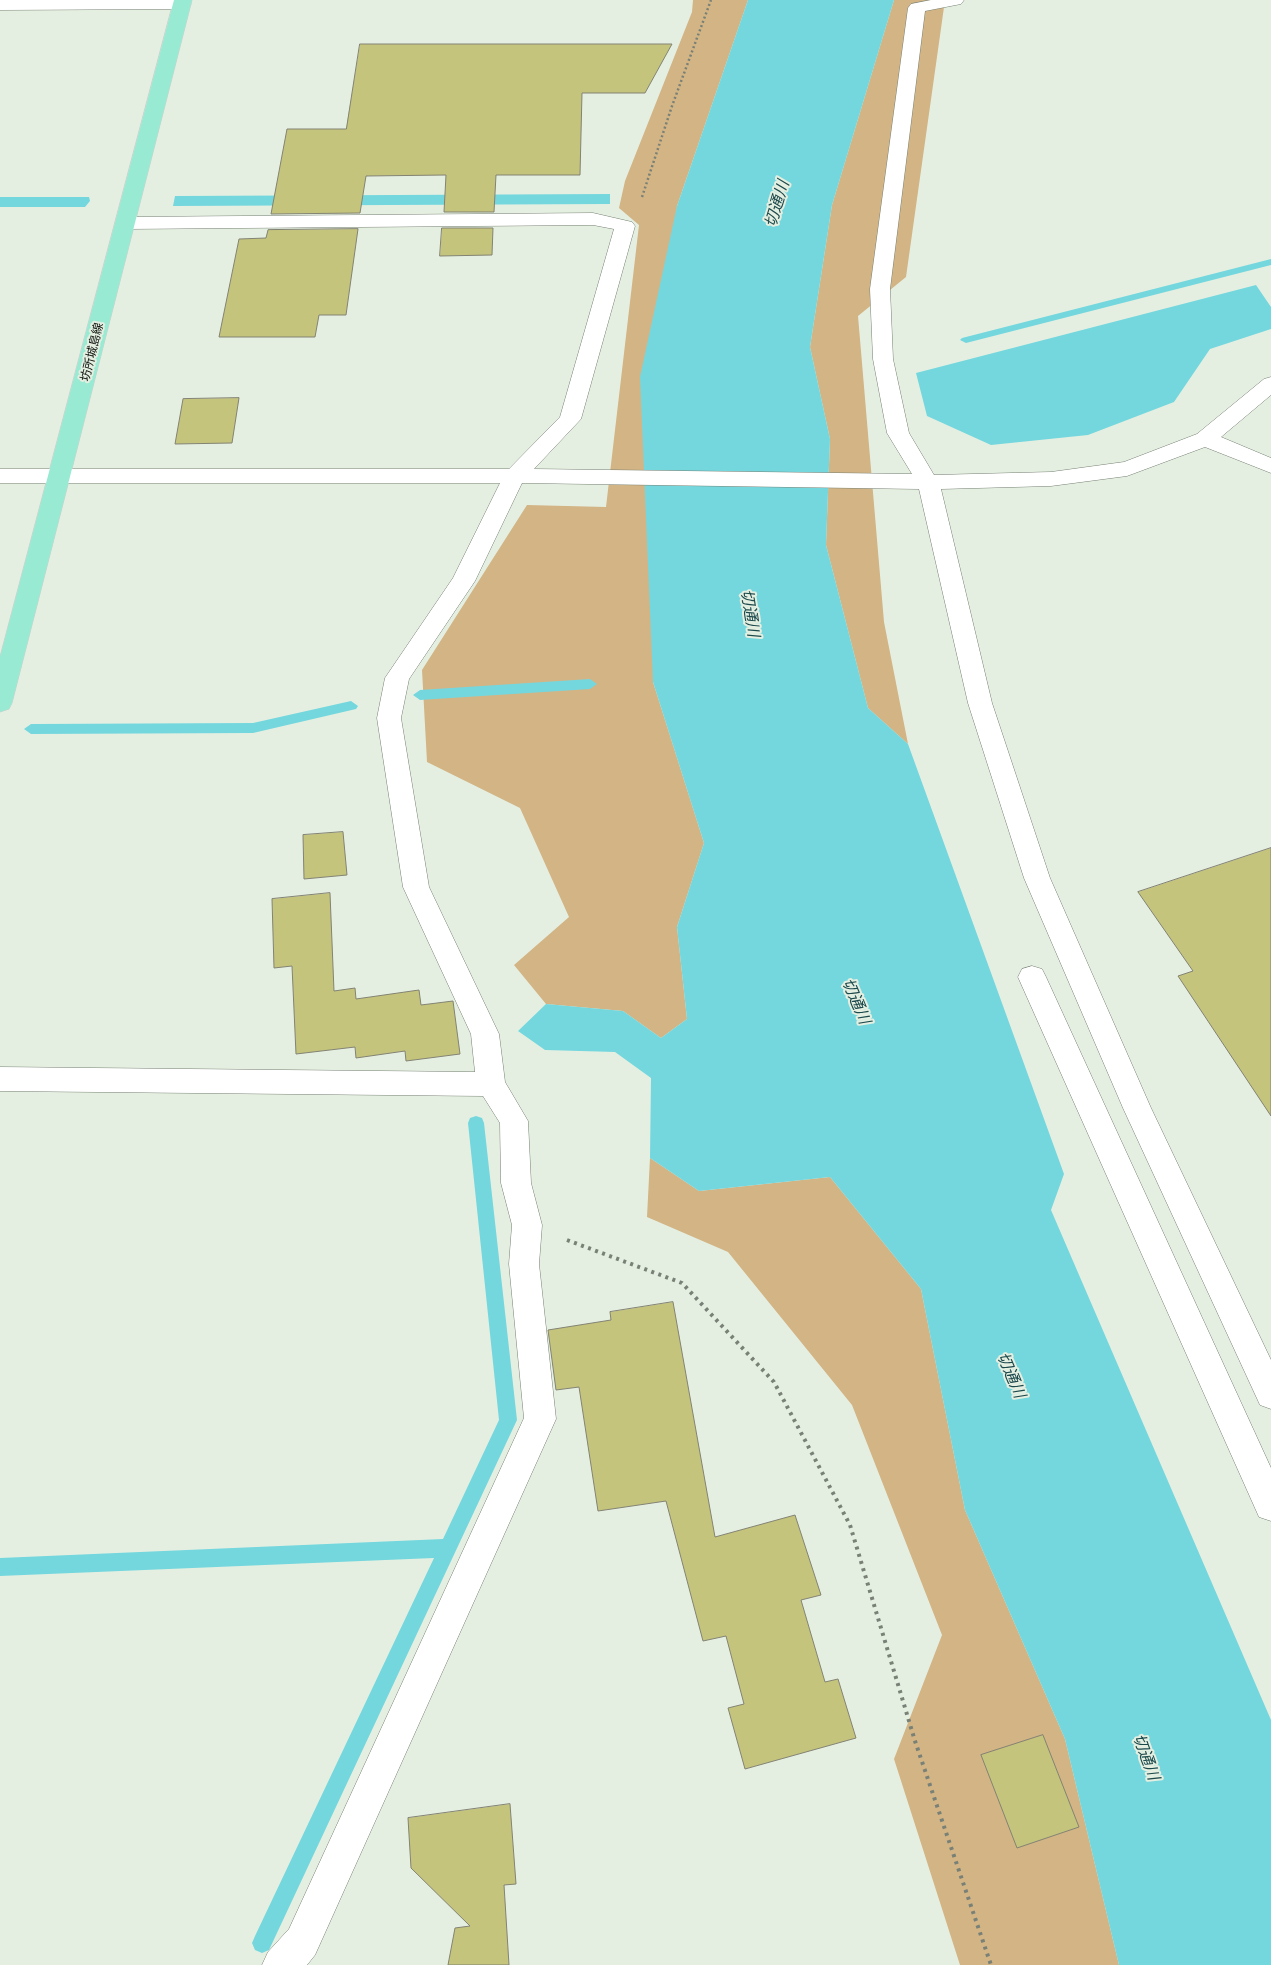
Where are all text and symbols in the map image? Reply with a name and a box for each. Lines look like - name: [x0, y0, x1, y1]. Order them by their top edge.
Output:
- water label: 切通川: [761, 178, 793, 230]
- street label: 坊所城島線: [78, 321, 106, 383]
- water label: 切通川: [737, 588, 763, 638]
- water label: 切通川: [838, 975, 874, 1027]
- water label: 切通川: [993, 1349, 1029, 1401]
- water label: 切通川: [1129, 1731, 1163, 1783]

